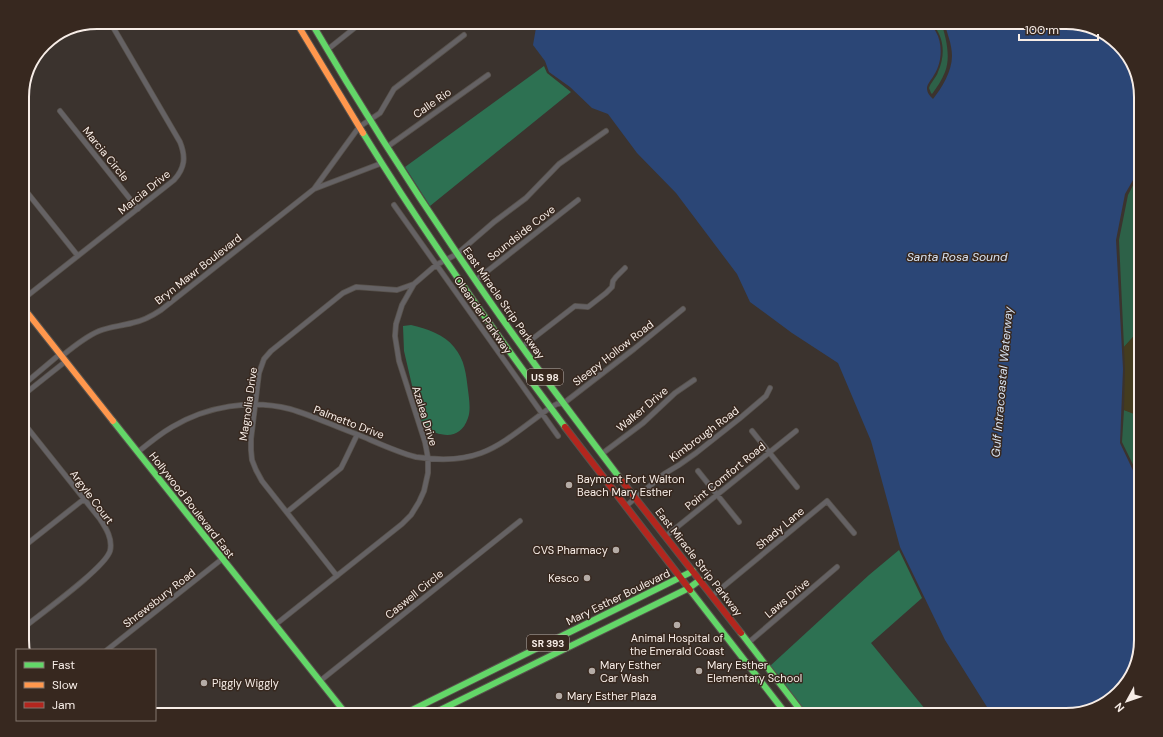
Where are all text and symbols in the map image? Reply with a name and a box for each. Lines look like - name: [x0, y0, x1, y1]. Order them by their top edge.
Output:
- scale bar: [1019, 16, 1098, 42]
- text: 100 m: [1025, 22, 1059, 38]
- street label: Calle Rio: [410, 85, 454, 121]
- street label: Marcia Circle: [80, 124, 132, 184]
- street label: Marcia Drive: [115, 167, 173, 217]
- street label: Soundside Cove: [484, 202, 558, 264]
- street label: Bryn Mawr Boulevard: [152, 231, 244, 307]
- street label: East Miracle Strip Parkway: [460, 244, 548, 362]
- water label: Santa Rosa Sound: [907, 249, 1008, 265]
- street label: Oleander Parkway: [451, 274, 515, 356]
- water label: Gulf Intracoastal Waterway: [987, 306, 1017, 458]
- street label: Sleepy Hollow Road: [570, 317, 656, 389]
- street label: Magnolia Drive: [236, 366, 260, 442]
- road number: US 98: [527, 369, 563, 385]
- street label: Walker Drive: [613, 383, 671, 435]
- street label: Azalea Drive: [409, 384, 441, 448]
- street label: Palmetto Drive: [312, 402, 386, 442]
- street label: Kimbrough Road: [666, 403, 742, 465]
- street label: Point Comfort Road: [682, 439, 768, 513]
- street label: Hollywood Boulevard East: [146, 449, 238, 561]
- street label: Argyle Court: [67, 467, 117, 527]
- place label: Baymont Fort Walton Beach Mary Esther: [577, 472, 684, 499]
- marker: Baymont Fort Walton Beach Mary Esther: [564, 480, 574, 490]
- street label: Shady Lane: [753, 504, 807, 552]
- street label: East Miracle Strip Parkway: [652, 505, 746, 619]
- place label: CVS Pharmacy: [533, 543, 608, 557]
- marker: CVS Pharmacy: [611, 545, 621, 555]
- street label: Shrewsbury Road: [120, 565, 198, 631]
- street label: Caswell Circle: [382, 566, 446, 622]
- street label: Mary Esther Boulevard: [564, 566, 672, 628]
- place label: Kesco: [548, 571, 579, 585]
- marker: Kesco: [582, 573, 592, 583]
- street label: Laws Drive: [762, 575, 812, 621]
- marker: Animal Hospital of the Emerald Coast: [672, 620, 682, 630]
- place label: Animal Hospital of the Emerald Coast: [630, 631, 724, 658]
- road number: SR 393: [527, 635, 569, 651]
- legend: [16, 649, 156, 721]
- text: Fast: [52, 657, 75, 673]
- place label: Mary Esther Car Wash: [600, 658, 661, 685]
- place label: Mary Esther Elementary School: [707, 658, 802, 685]
- marker: Mary Esther Car Wash: [587, 666, 597, 676]
- marker: Mary Esther Elementary School: [694, 666, 704, 676]
- place label: Piggly Wiggly: [212, 676, 279, 690]
- text: Slow: [52, 677, 78, 693]
- marker: Piggly Wiggly: [199, 678, 209, 688]
- north arrow: [1107, 681, 1147, 721]
- place label: Mary Esther Plaza: [567, 689, 657, 703]
- marker: Mary Esther Plaza: [554, 691, 564, 701]
- text: Jam: [52, 697, 75, 713]
- text: N: [1111, 700, 1127, 715]

